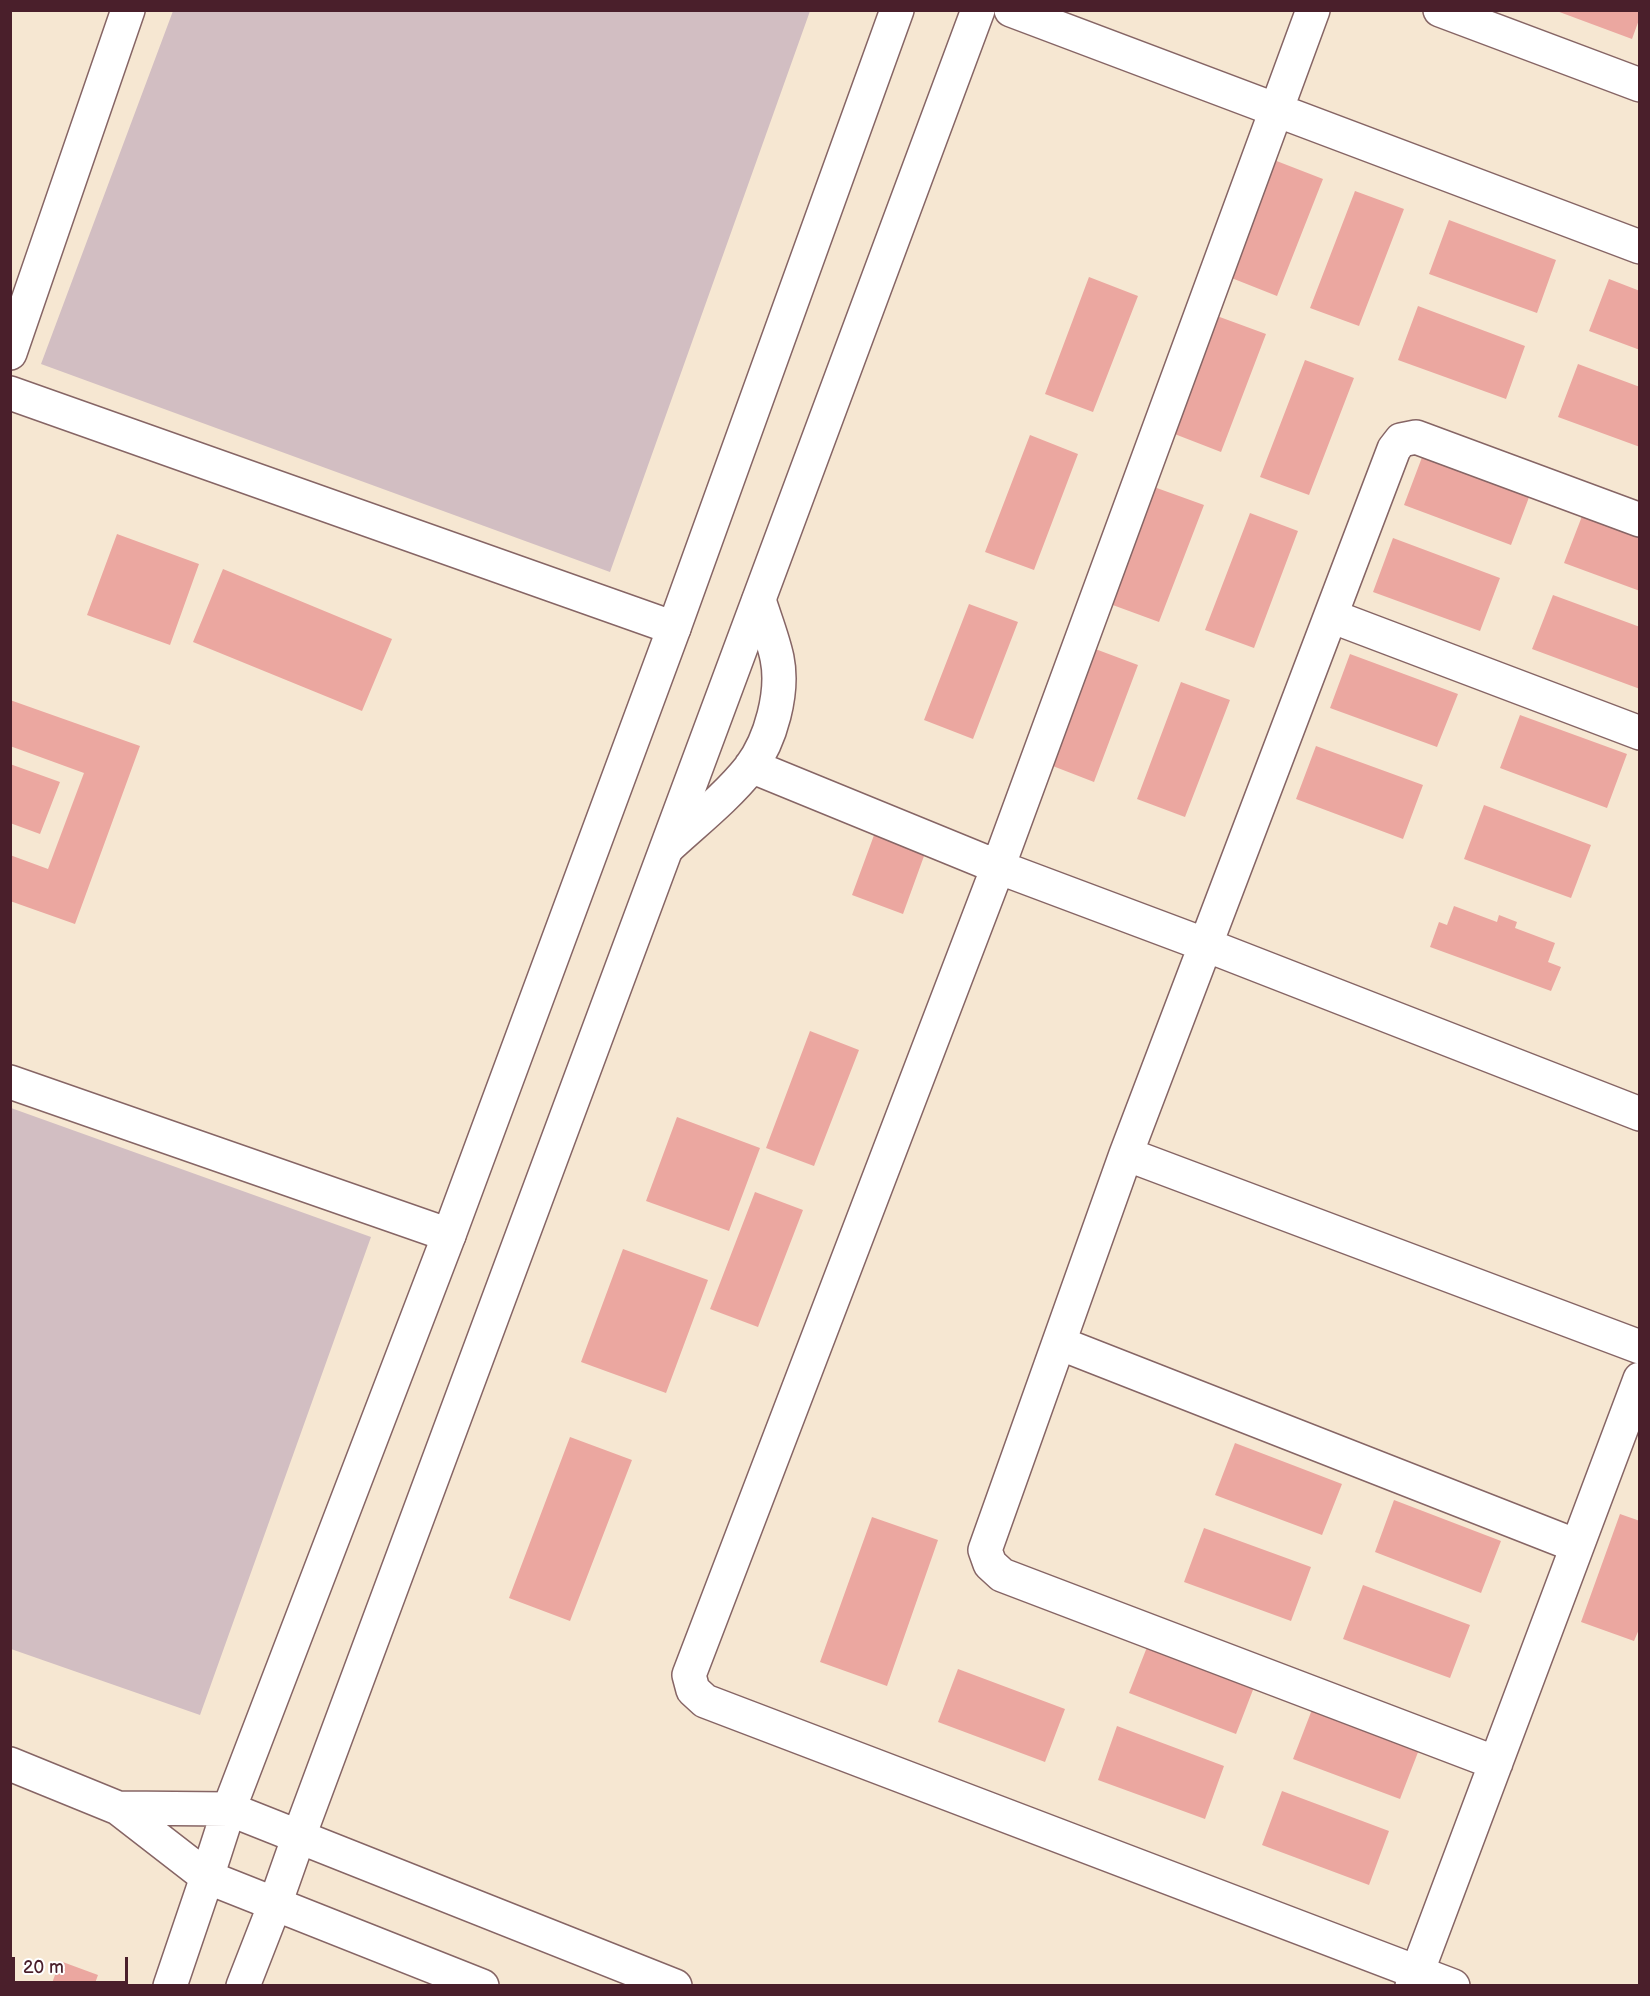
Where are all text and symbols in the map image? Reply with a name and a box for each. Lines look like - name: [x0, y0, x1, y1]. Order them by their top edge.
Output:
- scale bar: [15, 1945, 130, 1983]
- text: 20 m: [23, 1957, 64, 1978]

